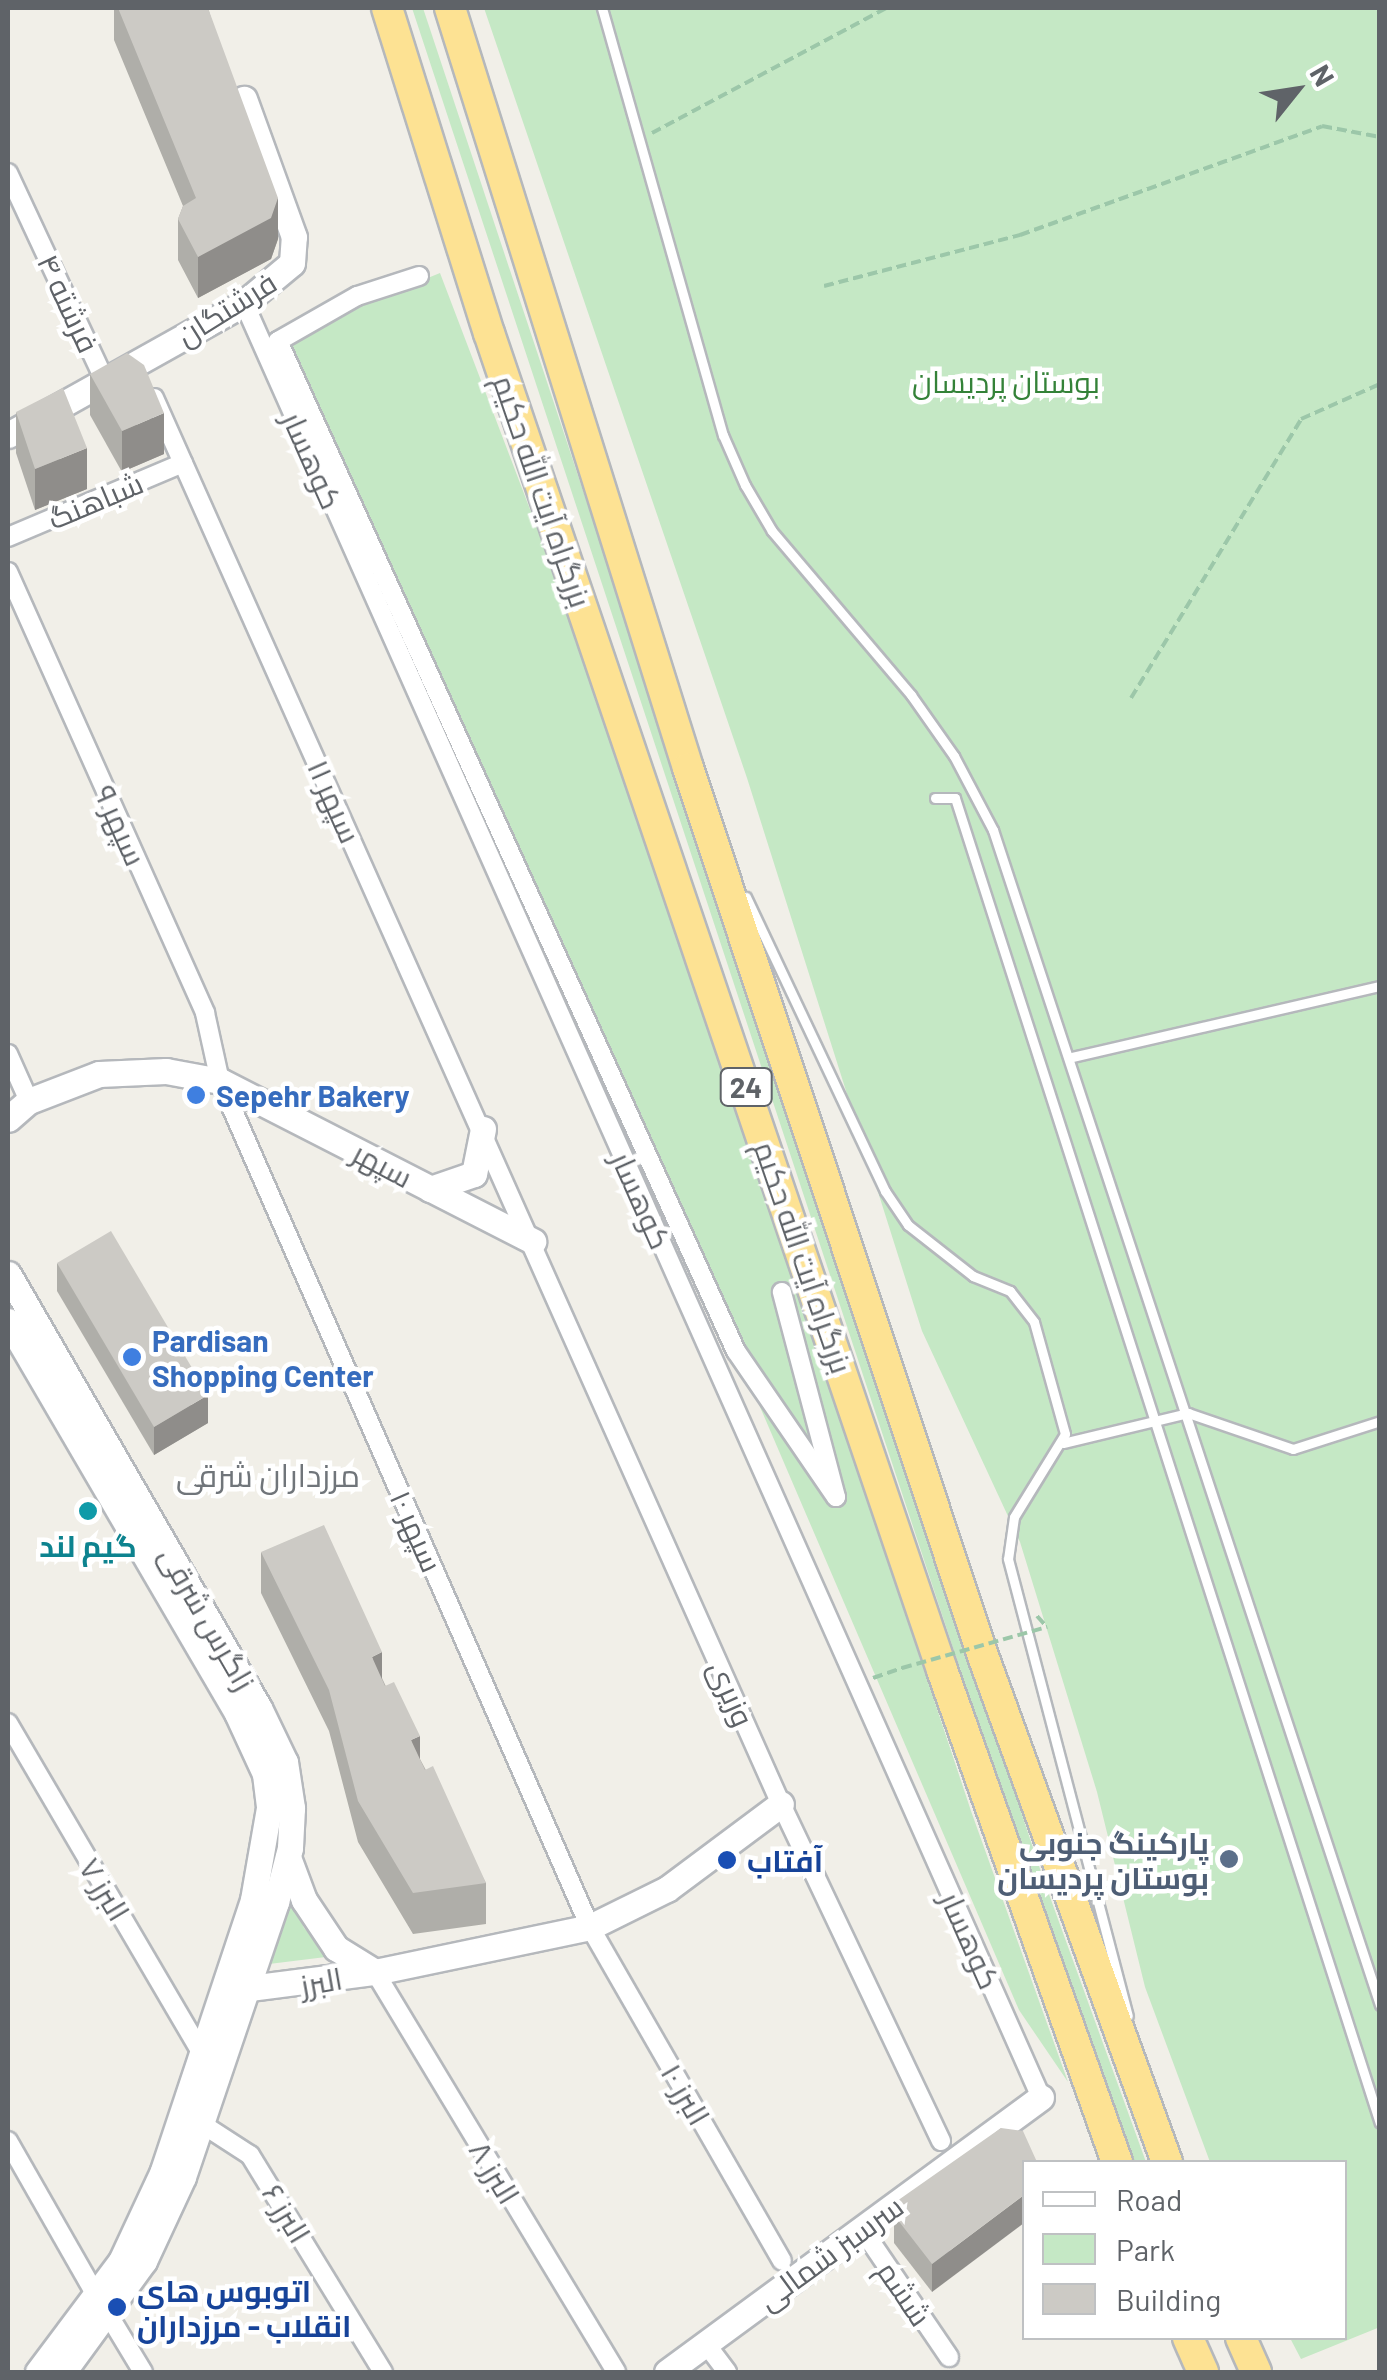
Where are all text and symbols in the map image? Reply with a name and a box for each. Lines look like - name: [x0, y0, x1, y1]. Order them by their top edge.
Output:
- north arrow: [1247, 40, 1347, 140]
- text: N: [1304, 58, 1342, 92]
- street label: فرشته ۴: [31, 248, 107, 358]
- street label: فرشتگان: [169, 263, 283, 353]
- park label: بوستان پردیسان: [912, 363, 1100, 399]
- street label: بزرگراه آیت الله حکیم: [486, 370, 600, 612]
- street label: کوهسار: [276, 406, 350, 514]
- street label: شباهنگ: [42, 464, 148, 536]
- street label: سپهر ۱۱: [301, 754, 369, 848]
- street label: سپهر ۹: [87, 779, 155, 871]
- road number: 24: [718, 1064, 774, 1110]
- place label: Sepehr Bakery: [216, 1077, 410, 1113]
- marker: Sepehr Bakery: [185, 1084, 207, 1106]
- street label: سپهر: [347, 1133, 419, 1195]
- street label: بزرگراه آیت الله حکیم: [747, 1136, 861, 1378]
- street label: کوهسار: [605, 1146, 679, 1254]
- place label: Pardisan Shopping Center: [152, 1322, 374, 1392]
- marker: Pardisan Shopping Center: [121, 1346, 143, 1368]
- district label: مرزداران شرقی: [176, 1455, 360, 1493]
- street label: سپهر ۱۰: [383, 1485, 451, 1577]
- marker: گیم لند: [77, 1500, 99, 1522]
- place label: گیم لند: [39, 1527, 137, 1563]
- street label: زاگرس شرقی: [153, 1540, 263, 1696]
- street label: وزیری: [702, 1655, 762, 1731]
- place label: پارکینگ جنوبی بوستان پردیسان: [997, 1824, 1209, 1894]
- place label: آفتاب: [747, 1842, 823, 1878]
- marker: پارکینگ جنوبی بوستان پردیسان: [1218, 1848, 1240, 1870]
- marker: آفتاب: [716, 1849, 738, 1871]
- street label: البرز ۷: [72, 1851, 138, 1927]
- street label: کوهسار: [934, 1886, 1008, 1994]
- street label: البرز: [297, 1960, 345, 2002]
- street label: البرز ۱۰: [654, 2057, 718, 2131]
- street label: البرز ۸: [462, 2134, 528, 2210]
- legend: [1022, 2160, 1347, 2340]
- street label: البرز ۶: [256, 2177, 318, 2249]
- text: Road: [1116, 2181, 1182, 2217]
- street label: سرسبز شمالی: [750, 2187, 910, 2317]
- text: Park: [1116, 2231, 1175, 2267]
- street label: ششم: [870, 2254, 940, 2332]
- place label: اتوبوس های انقلاب - مرزداران: [137, 2272, 351, 2342]
- text: Building: [1116, 2281, 1221, 2317]
- marker: اتوبوس های انقلاب - مرزداران: [106, 2296, 128, 2318]

